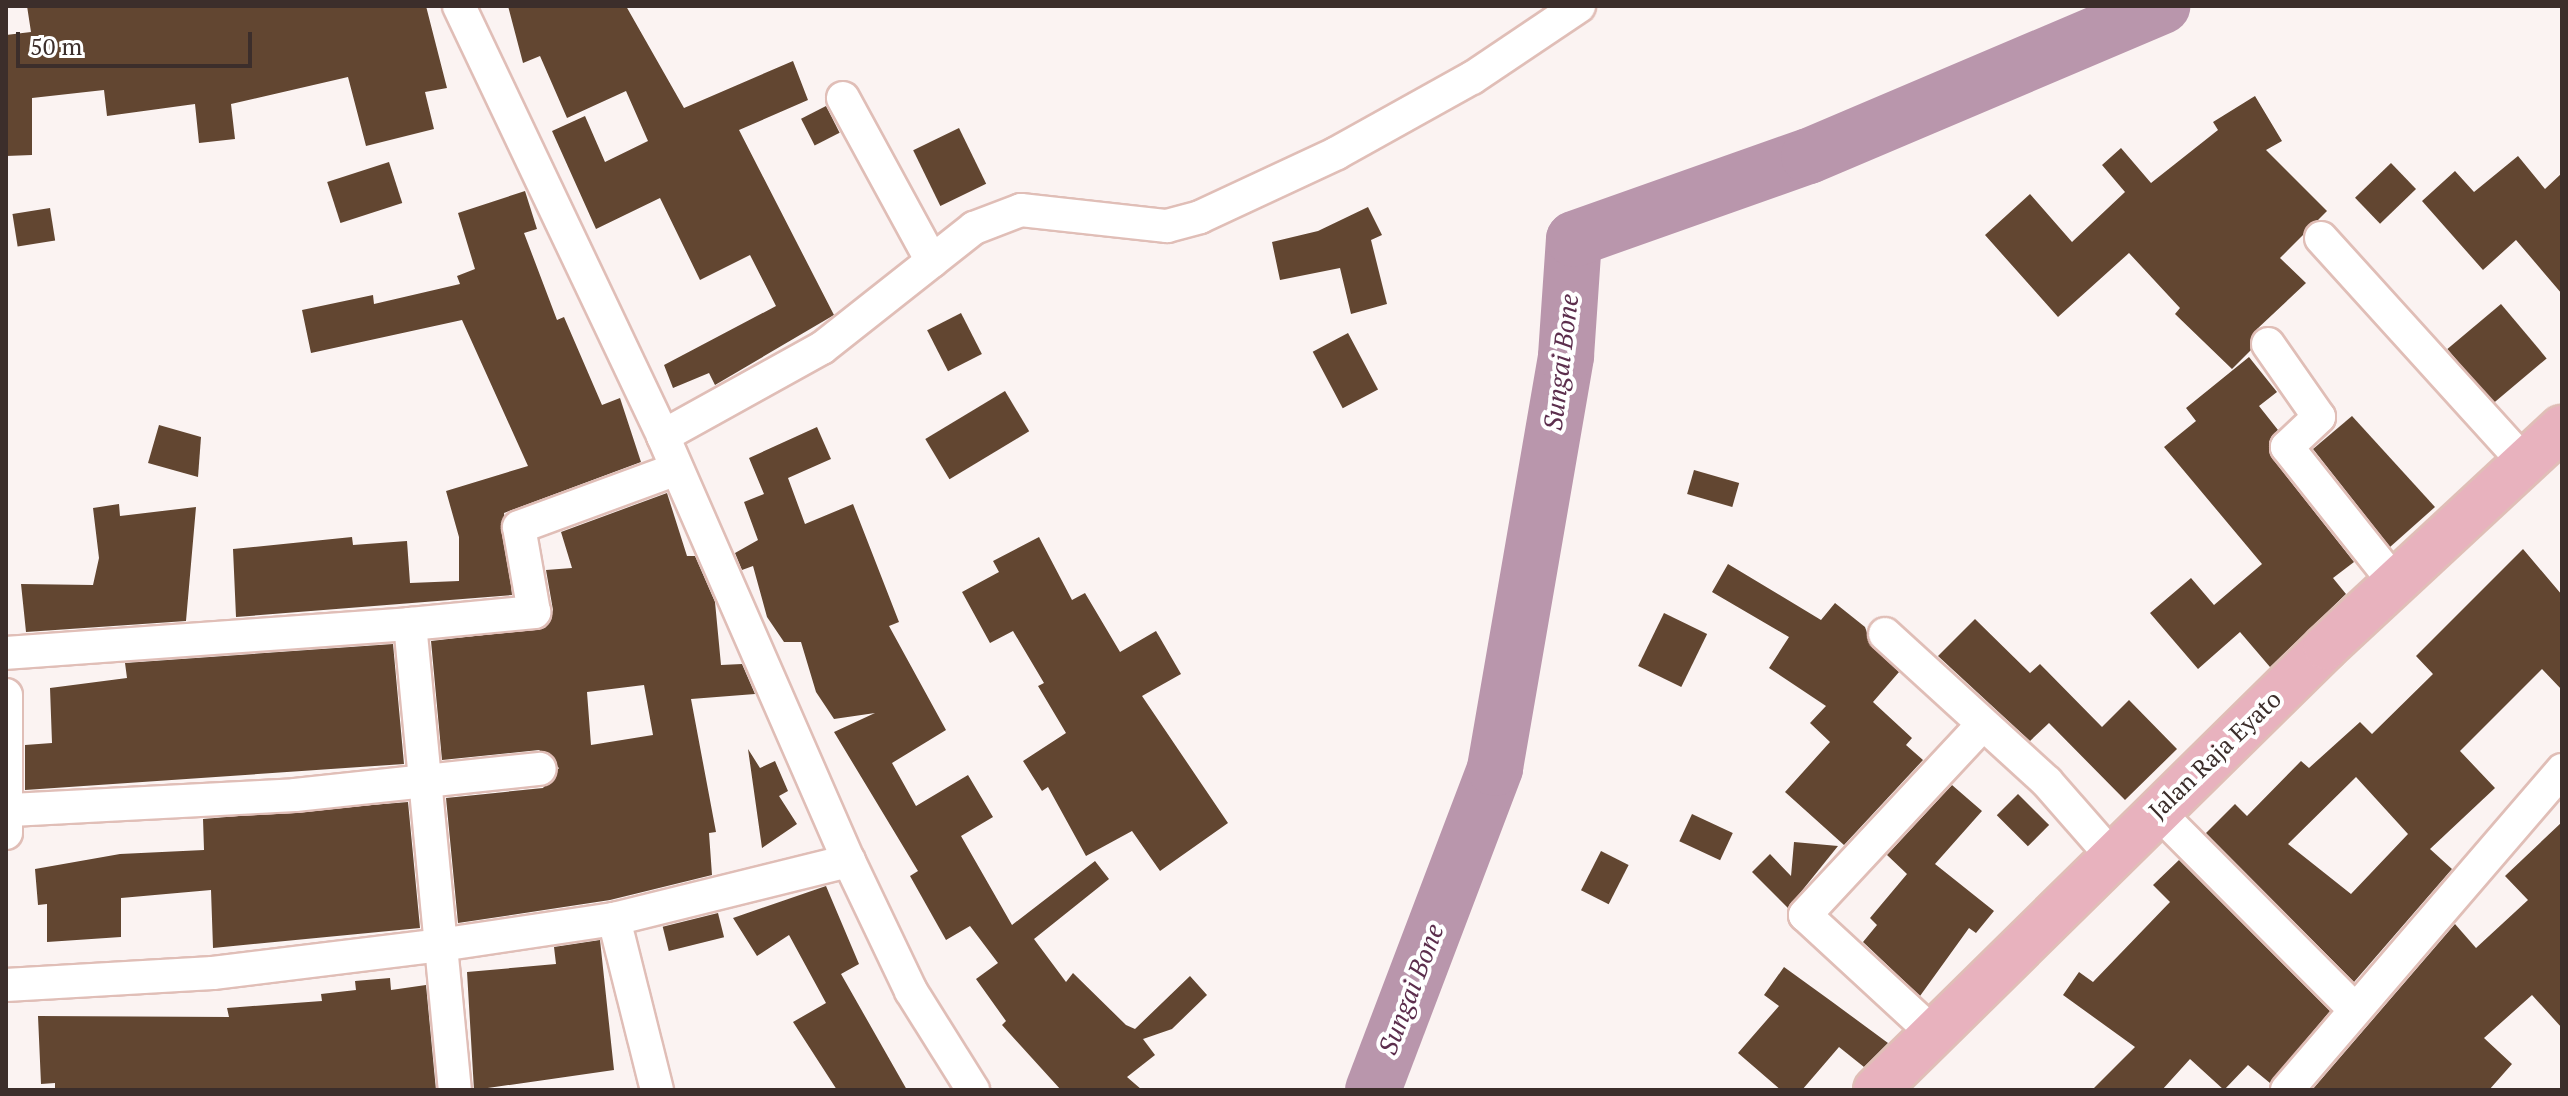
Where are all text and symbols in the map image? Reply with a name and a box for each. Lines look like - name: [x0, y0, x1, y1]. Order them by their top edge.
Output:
- scale bar: [20, 16, 256, 66]
- text: 50 m: [30, 30, 82, 62]
- water label: Sungai Bone: [1537, 292, 1585, 432]
- street label: Jalan Raja Eyato: [2143, 685, 2287, 825]
- water label: Sungai Bone: [1372, 919, 1450, 1059]

